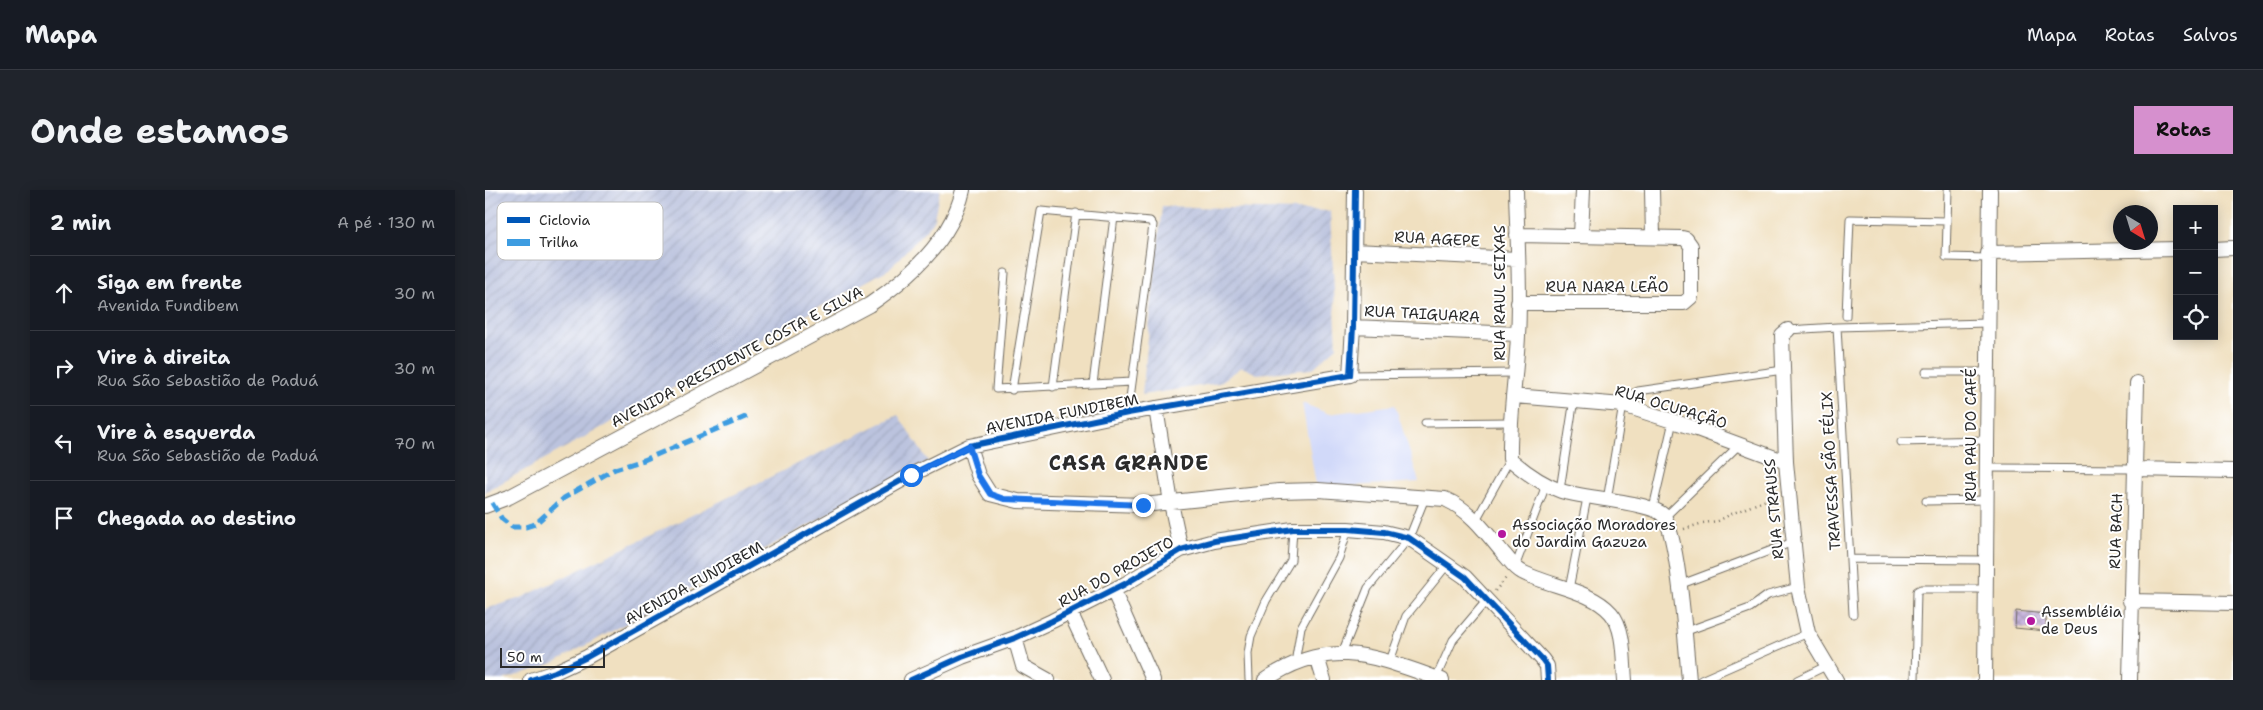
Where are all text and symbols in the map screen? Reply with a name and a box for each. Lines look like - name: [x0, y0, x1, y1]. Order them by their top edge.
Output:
- text: Mapa: [25, 19, 97, 51]
- text: Mapa: [2027, 23, 2077, 47]
- text: Rotas: [2105, 23, 2155, 47]
- text: Salvos: [2183, 23, 2238, 47]
- button: Rotas: [2134, 106, 2233, 154]
- text: Onde estamos: [30, 107, 289, 154]
- legend: [497, 202, 663, 260]
- north arrow: [2113, 205, 2158, 250]
- map controls: [2173, 205, 2218, 340]
- button: +: [2173, 205, 2218, 250]
- text: 2 min: [50, 209, 111, 237]
- text: Ciclovia: [539, 211, 591, 229]
- text: A pé · 130 m: [337, 212, 435, 233]
- street label: RUA RAUL SEIXAS: [1490, 225, 1510, 361]
- street label: RUA AGEPE: [1394, 227, 1480, 251]
- text: Trilha: [539, 233, 578, 251]
- button: −: [2173, 250, 2218, 295]
- text: Siga em frente: [97, 270, 242, 295]
- street label: RUA NARA LEÃO: [1546, 275, 1669, 297]
- icon: ahead: [50, 279, 78, 307]
- street label: AVENIDA PRESIDENTE COSTA E SILVA: [607, 282, 867, 432]
- text: 30 m: [394, 283, 435, 304]
- text: Avenida Fundibem: [97, 295, 239, 316]
- button: locate: [2173, 295, 2218, 340]
- street label: RUA TAIGUARA: [1364, 301, 1480, 327]
- text: Vire à direita: [97, 345, 230, 370]
- icon: right: [50, 354, 78, 382]
- text: 30 m: [394, 358, 435, 379]
- street label: RUA PAU DO CAFÉ: [1960, 368, 1981, 502]
- text: Rua São Sebastião de Paduá: [97, 370, 318, 391]
- street label: RUA OCUPAÇÃO: [1613, 379, 1730, 434]
- street label: AVENIDA FUNDIBEM: [984, 389, 1140, 439]
- street label: TRAVESSA SÃO FÉLIX: [1815, 391, 1845, 551]
- text: Vire à esquerda: [97, 420, 255, 445]
- icon: left: [50, 429, 78, 457]
- text: 70 m: [394, 433, 435, 454]
- text: Rua São Sebastião de Paduá: [97, 445, 318, 466]
- district label: CASA GRANDE: [1049, 450, 1209, 476]
- street label: RUA STRAUSS: [1760, 458, 1788, 560]
- route start: [900, 464, 923, 487]
- street label: RUA BACH: [2105, 493, 2127, 569]
- route end: [1132, 494, 1155, 517]
- icon: arrive: [50, 504, 78, 532]
- text: Chegada ao destino: [97, 506, 296, 531]
- place label: Associação Moradores do Jardim Gazuza: [1512, 515, 1676, 552]
- marker: Associação Moradores do Jardim Gazuza: [1496, 528, 1508, 540]
- street label: RUA DO PROJETO: [1055, 532, 1177, 612]
- street label: AVENIDA FUNDIBEM: [621, 537, 767, 629]
- place label: Assembléia de Deus: [2041, 602, 2123, 639]
- marker: Assembléia de Deus: [2025, 615, 2037, 627]
- scale bar: [500, 645, 605, 668]
- text: 50 m: [507, 648, 542, 666]

